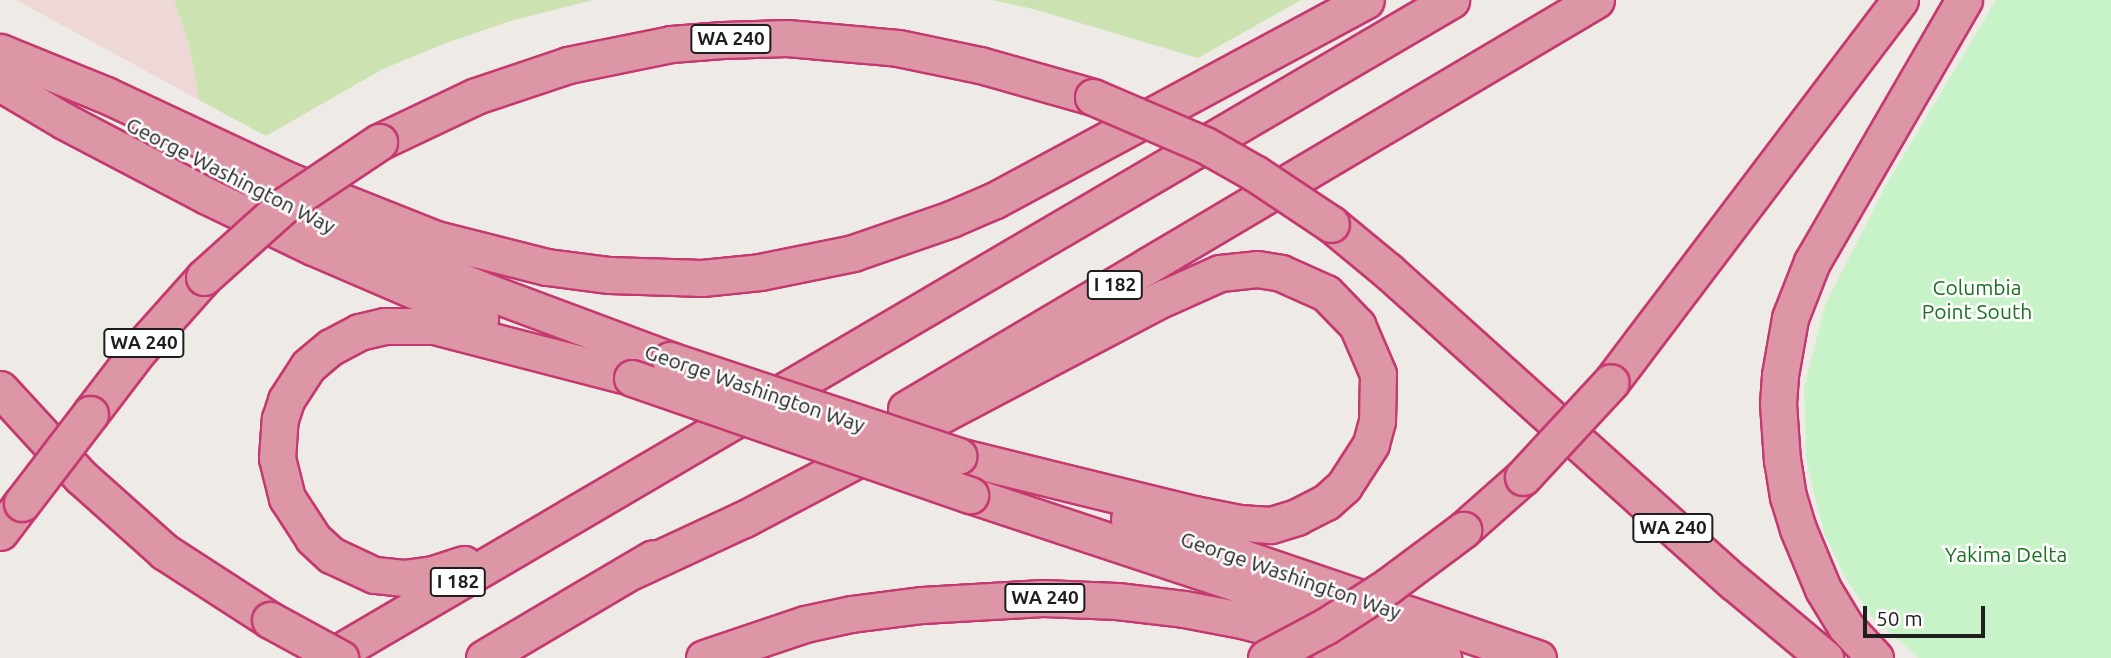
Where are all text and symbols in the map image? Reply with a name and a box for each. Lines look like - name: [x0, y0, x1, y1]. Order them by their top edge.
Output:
- road number: WA 240: [689, 23, 773, 54]
- street label: George Washington Way: [122, 111, 340, 239]
- road number: I 182: [1085, 270, 1145, 300]
- park label: Columbia Point South: [1922, 274, 2032, 324]
- road number: WA 240: [102, 328, 186, 358]
- street label: George Washington Way: [641, 338, 869, 438]
- road number: WA 240: [1631, 512, 1715, 544]
- street label: George Washington Way: [1177, 525, 1405, 625]
- park label: Yakima Delta: [1945, 541, 2067, 567]
- road number: I 182: [428, 566, 488, 597]
- road number: WA 240: [1003, 582, 1087, 614]
- scale bar: [1866, 592, 1988, 636]
- text: 50 m: [1876, 606, 1923, 630]

